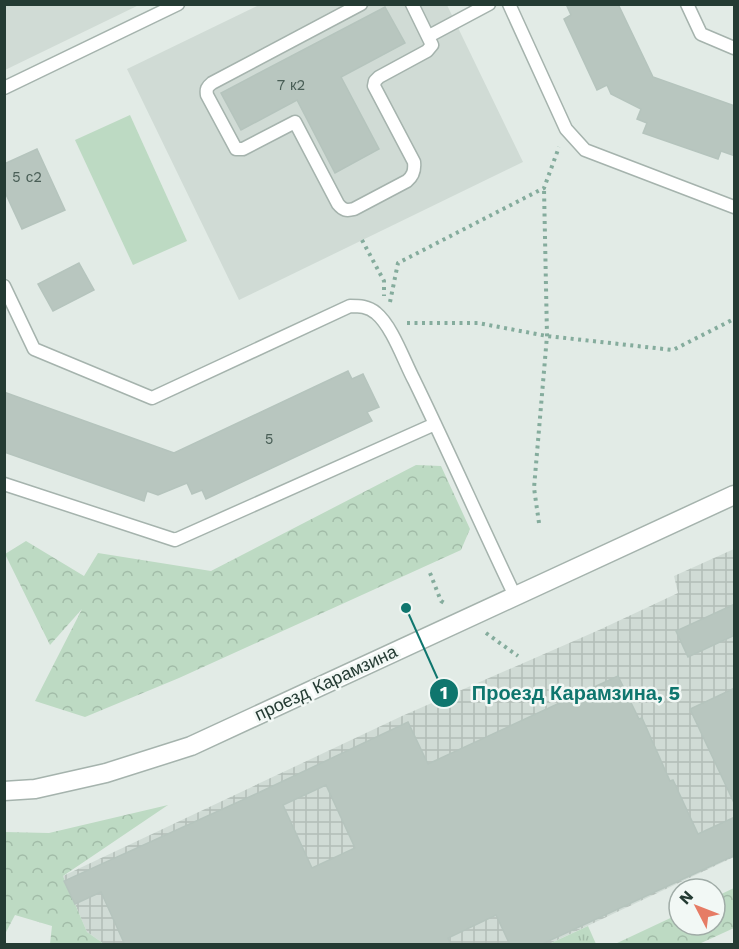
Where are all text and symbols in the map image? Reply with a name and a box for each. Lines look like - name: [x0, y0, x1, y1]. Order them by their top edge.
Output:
- house number: 7 к2: [277, 76, 305, 94]
- house number: 5 с2: [12, 168, 42, 186]
- house number: 5: [265, 430, 273, 448]
- street label: проезд Карамзина: [251, 640, 401, 725]
- callout: Проезд Карамзина, 5: [429, 674, 692, 712]
- text: Проезд Карамзина, 5: [472, 681, 680, 705]
- text: 1: [440, 682, 448, 703]
- north arrow: [667, 877, 727, 937]
- text: N: [675, 887, 697, 908]

